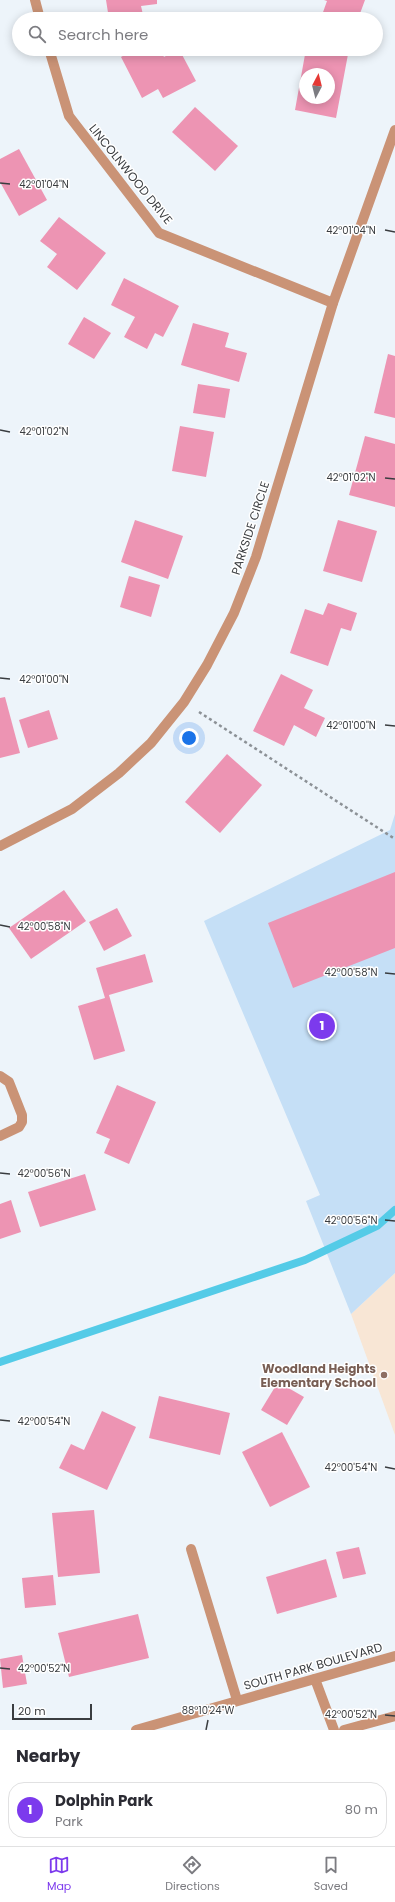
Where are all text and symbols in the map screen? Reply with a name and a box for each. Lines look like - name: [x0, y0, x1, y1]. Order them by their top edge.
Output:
- search box: [12, 12, 383, 56]
- icon: search: [26, 23, 48, 45]
- text: Search here: [58, 24, 148, 45]
- north arrow: [299, 68, 335, 104]
- street label: LINCOLNWOOD DRIVE: [85, 120, 177, 228]
- text: 42°01'04"N: [19, 177, 69, 192]
- text: 42°01'04"N: [326, 223, 376, 238]
- text: 42°01'02"N: [19, 424, 69, 439]
- text: 42°01'02"N: [326, 470, 376, 485]
- street label: PARKSIDE CIRCLE: [227, 479, 273, 577]
- text: 42°01'00"N: [19, 672, 69, 687]
- text: 42°01'00"N: [326, 718, 376, 733]
- your location: [179, 728, 199, 748]
- text: 42°00'58"N: [18, 919, 70, 934]
- text: 42°00'58"N: [325, 965, 377, 980]
- pin: 1: [309, 1011, 335, 1041]
- text: 42°00'56"N: [18, 1166, 70, 1181]
- text: 42°00'56"N: [325, 1213, 377, 1228]
- place label: Woodland Heights Elementary School: [261, 1360, 376, 1391]
- marker: Woodland Heights Elementary School: [379, 1370, 389, 1380]
- text: 42°00'54"N: [18, 1414, 70, 1429]
- text: 42°00'54"N: [325, 1460, 377, 1475]
- street label: SOUTH PARK BOULEVARD: [242, 1638, 384, 1694]
- text: 42°00'52"N: [18, 1661, 70, 1676]
- scale bar: [12, 1702, 92, 1721]
- text: 20 m: [18, 1703, 46, 1719]
- text: 88°10'24"W: [182, 1703, 234, 1718]
- text: 42°00'52"N: [325, 1707, 377, 1722]
- text: Nearby: [16, 1744, 80, 1768]
- text: Dolphin Park: [55, 1790, 153, 1811]
- text: 1: [28, 1800, 32, 1819]
- text: 80 m: [345, 1800, 378, 1819]
- text: Park: [55, 1812, 83, 1831]
- tab: Map: [47, 1854, 71, 1895]
- tab: Directions: [165, 1854, 220, 1895]
- tab: Saved: [314, 1854, 348, 1895]

